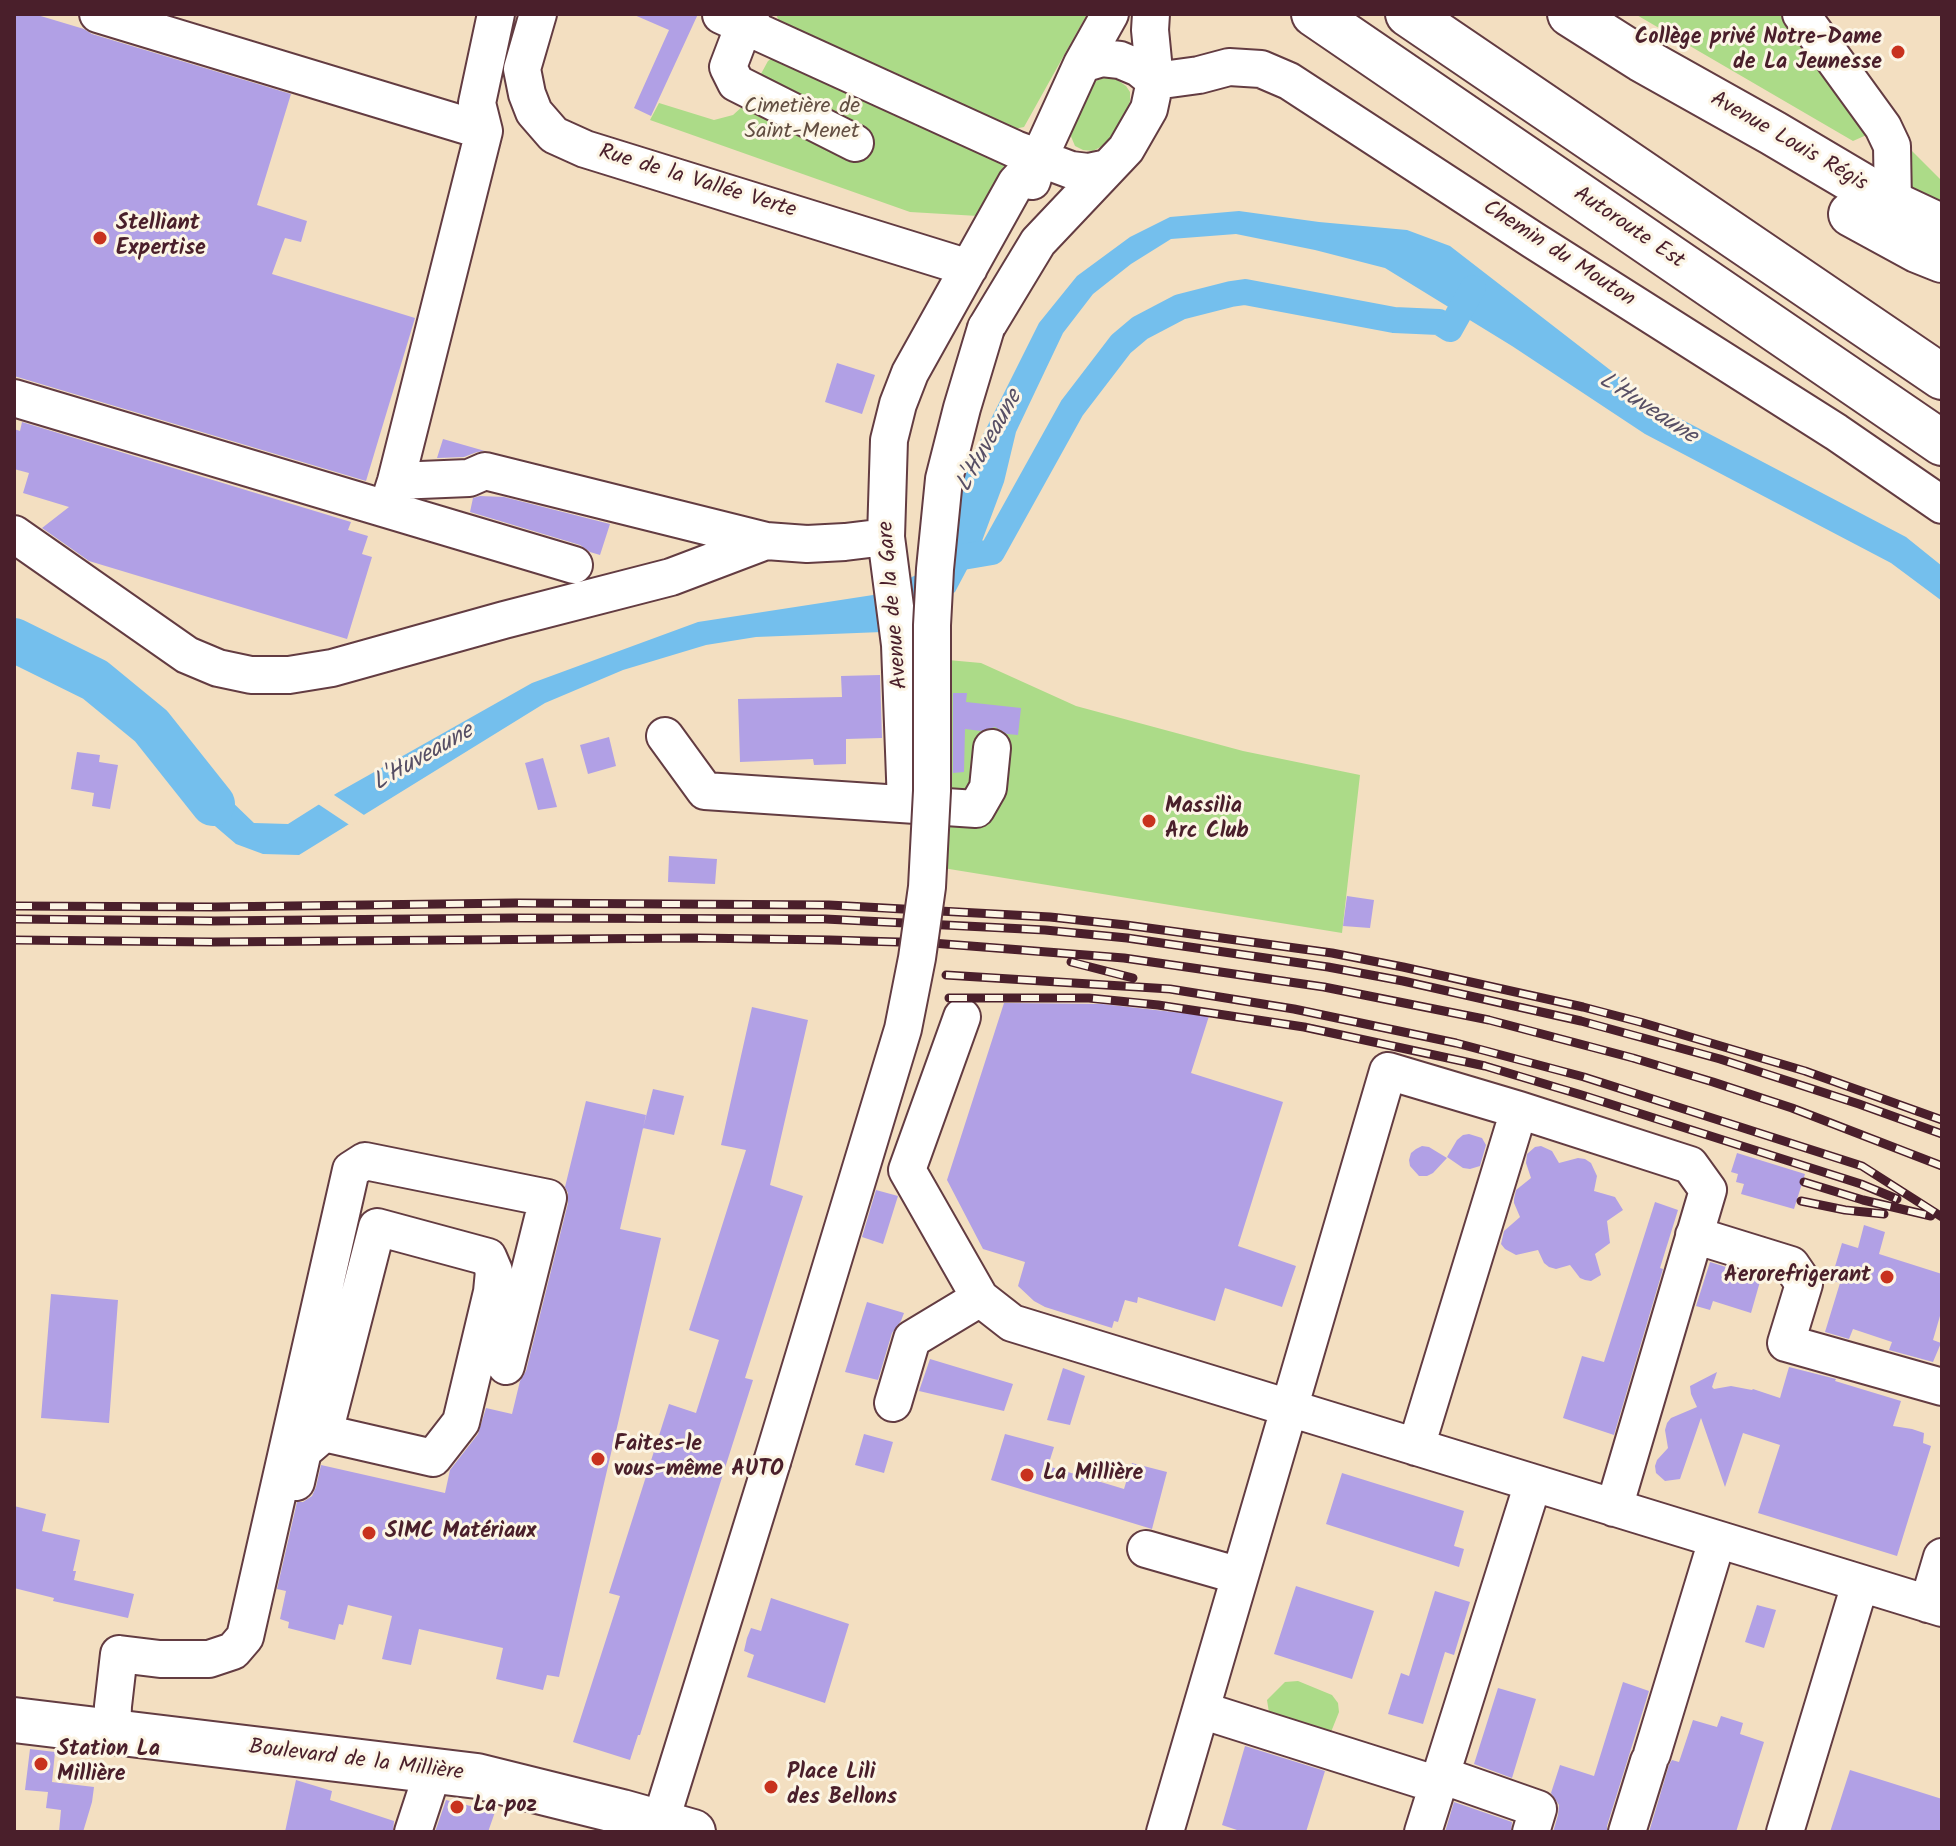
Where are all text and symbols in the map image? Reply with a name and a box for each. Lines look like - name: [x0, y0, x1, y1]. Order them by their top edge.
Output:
- place label: Collège privé Notre-Dame de La Jeunesse: [1635, 26, 1882, 78]
- marker: Collège privé Notre-Dame de La Jeunesse: [1889, 43, 1907, 61]
- street label: Avenue Louis Régis: [1705, 87, 1871, 199]
- park label: Cimetière de Saint-Menet: [744, 95, 860, 146]
- street label: Rue de la Vallée Verte: [595, 140, 799, 226]
- street label: Autoroute Est: [1567, 182, 1689, 276]
- street label: Chemin du Mouton: [1477, 196, 1639, 314]
- place label: Stelliant Expertise: [116, 212, 206, 264]
- marker: Stelliant Expertise: [91, 229, 109, 247]
- water label: L'Huveaune: [1592, 368, 1702, 452]
- water label: L'Huveaune: [951, 386, 1031, 498]
- street label: Avenue de la Gare: [874, 520, 916, 690]
- water label: L'Huveaune: [369, 719, 479, 799]
- place label: Massilia Arc Club: [1165, 795, 1249, 846]
- marker: Massilia Arc Club: [1140, 812, 1158, 830]
- place label: Aerorefrigerant: [1724, 1264, 1871, 1290]
- marker: Aerorefrigerant: [1878, 1268, 1896, 1286]
- place label: Faites-le vous-même AUTO: [614, 1433, 784, 1484]
- marker: Faites-le vous-même AUTO: [589, 1450, 607, 1468]
- place label: La Millière: [1043, 1462, 1143, 1488]
- marker: La Millière: [1018, 1466, 1036, 1484]
- place label: SIMC Matériaux: [385, 1520, 536, 1546]
- marker: SIMC Matériaux: [360, 1524, 378, 1542]
- street label: Boulevard de la Millière: [247, 1736, 465, 1788]
- place label: Station La Millière: [57, 1738, 160, 1790]
- marker: Station La Millière: [32, 1755, 50, 1773]
- place label: Place Lili des Bellons: [787, 1761, 897, 1812]
- marker: Place Lili des Bellons: [762, 1778, 780, 1796]
- place label: La poz: [473, 1794, 537, 1820]
- marker: La poz: [448, 1798, 466, 1816]

